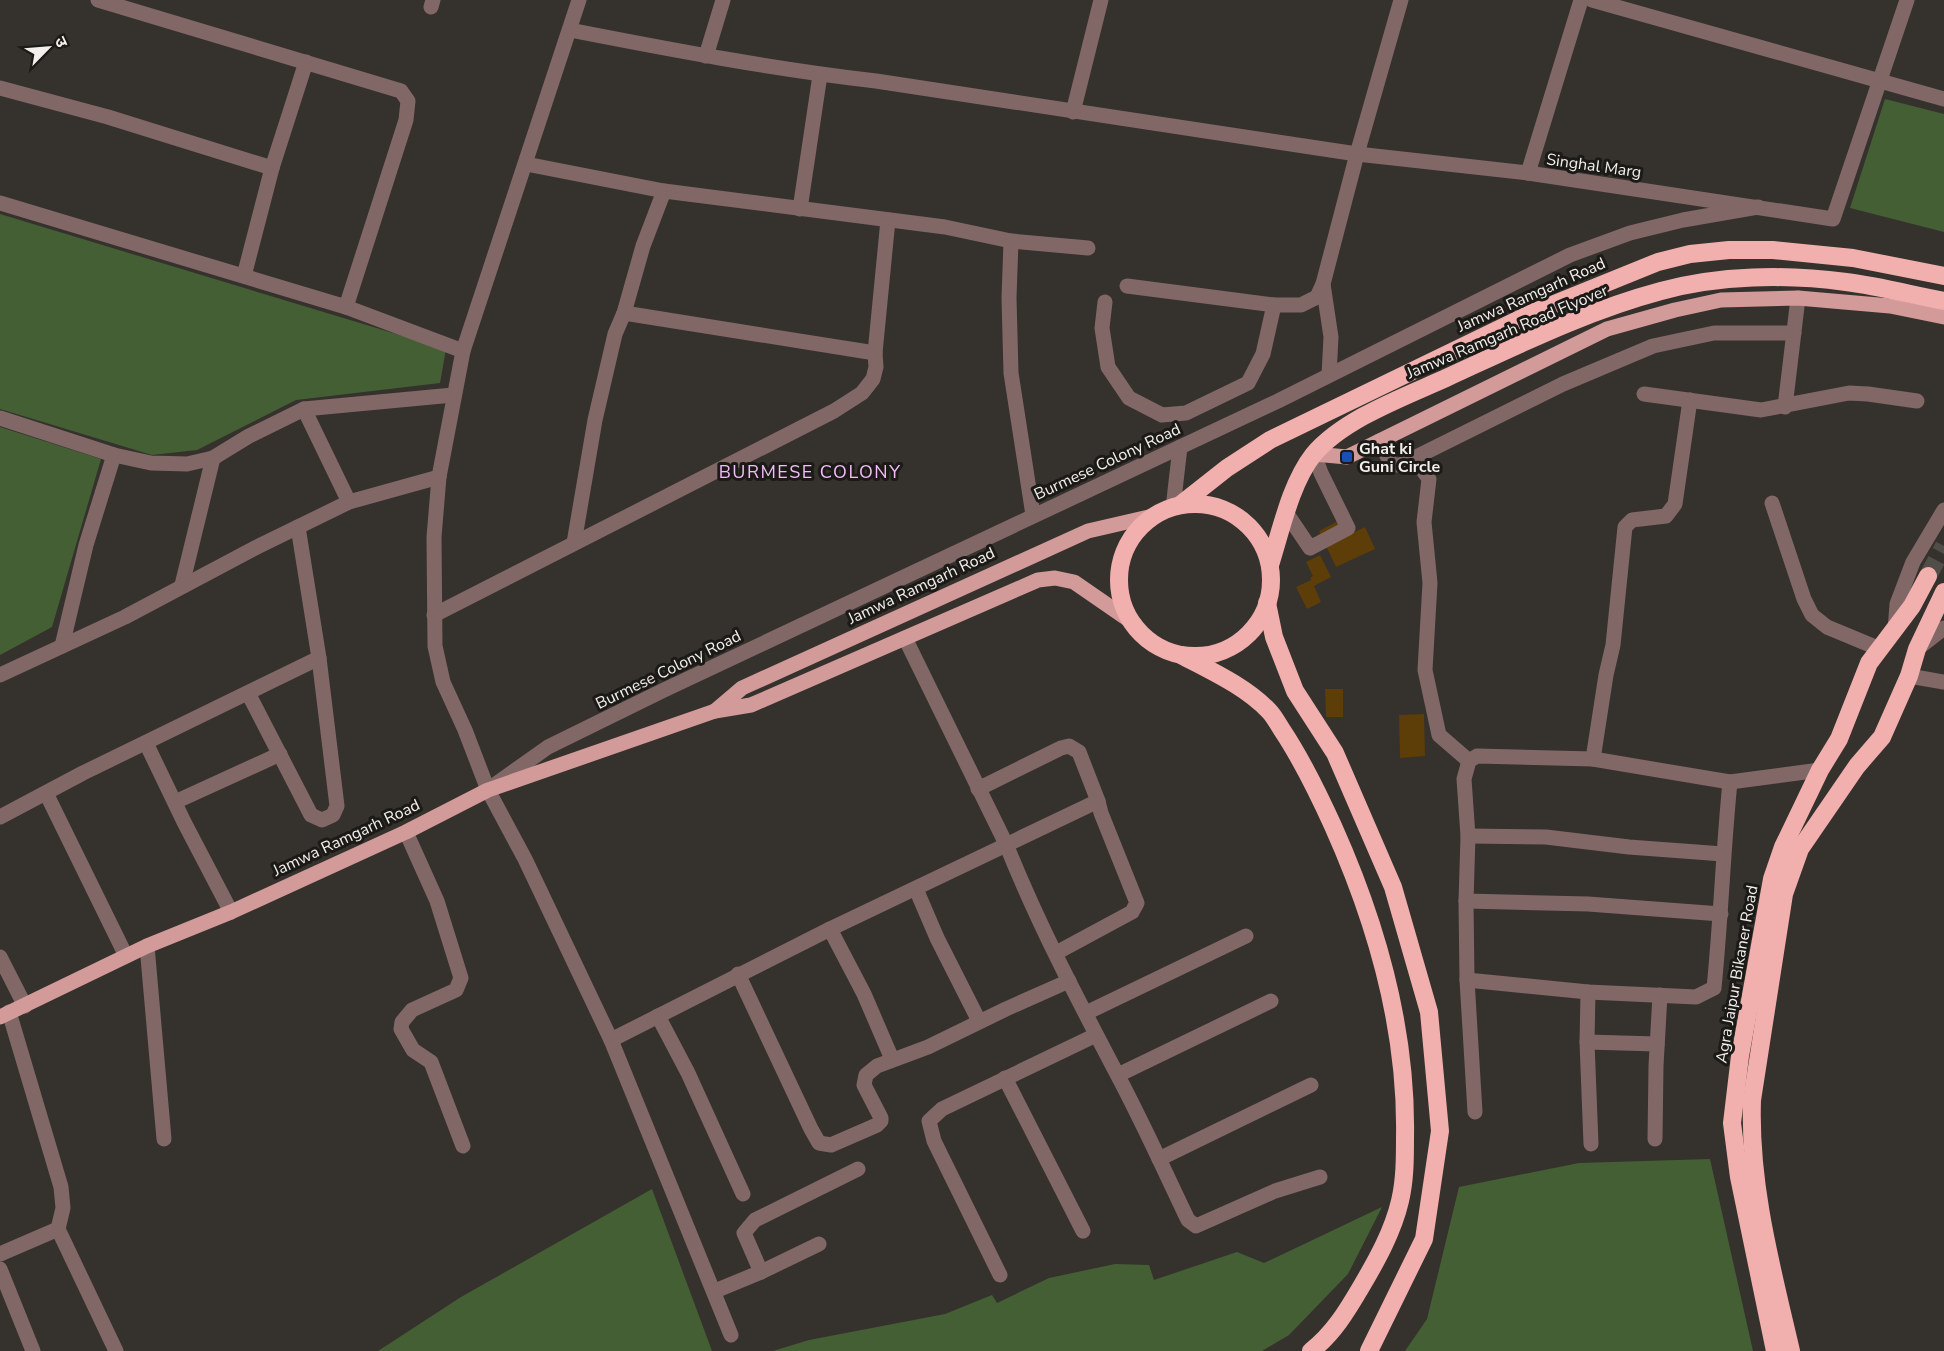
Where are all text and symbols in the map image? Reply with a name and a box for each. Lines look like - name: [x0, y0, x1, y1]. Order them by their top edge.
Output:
- north arrow: [18, 18, 78, 78]
- text: उ: [49, 33, 73, 52]
- street label: Singhal Marg: [1545, 148, 1643, 184]
- street label: Jamwa Ramgarh Road: [1453, 252, 1609, 338]
- street label: Jamwa Ramgarh Road Flyover: [1402, 279, 1612, 385]
- street label: Burmese Colony Road: [1031, 418, 1184, 506]
- place label: Ghat ki Guni Circle: [1359, 438, 1440, 478]
- marker: Ghat ki Guni Circle: [1340, 450, 1354, 464]
- district label: BURMESE COLONY: [719, 460, 901, 484]
- street label: Jamwa Ramgarh Road: [843, 542, 999, 630]
- street label: Burmese Colony Road: [592, 625, 745, 715]
- street label: Jamwa Ramgarh Road: [268, 794, 424, 882]
- street label: Agra Jaipur Bikaner Road: [1710, 883, 1763, 1065]

